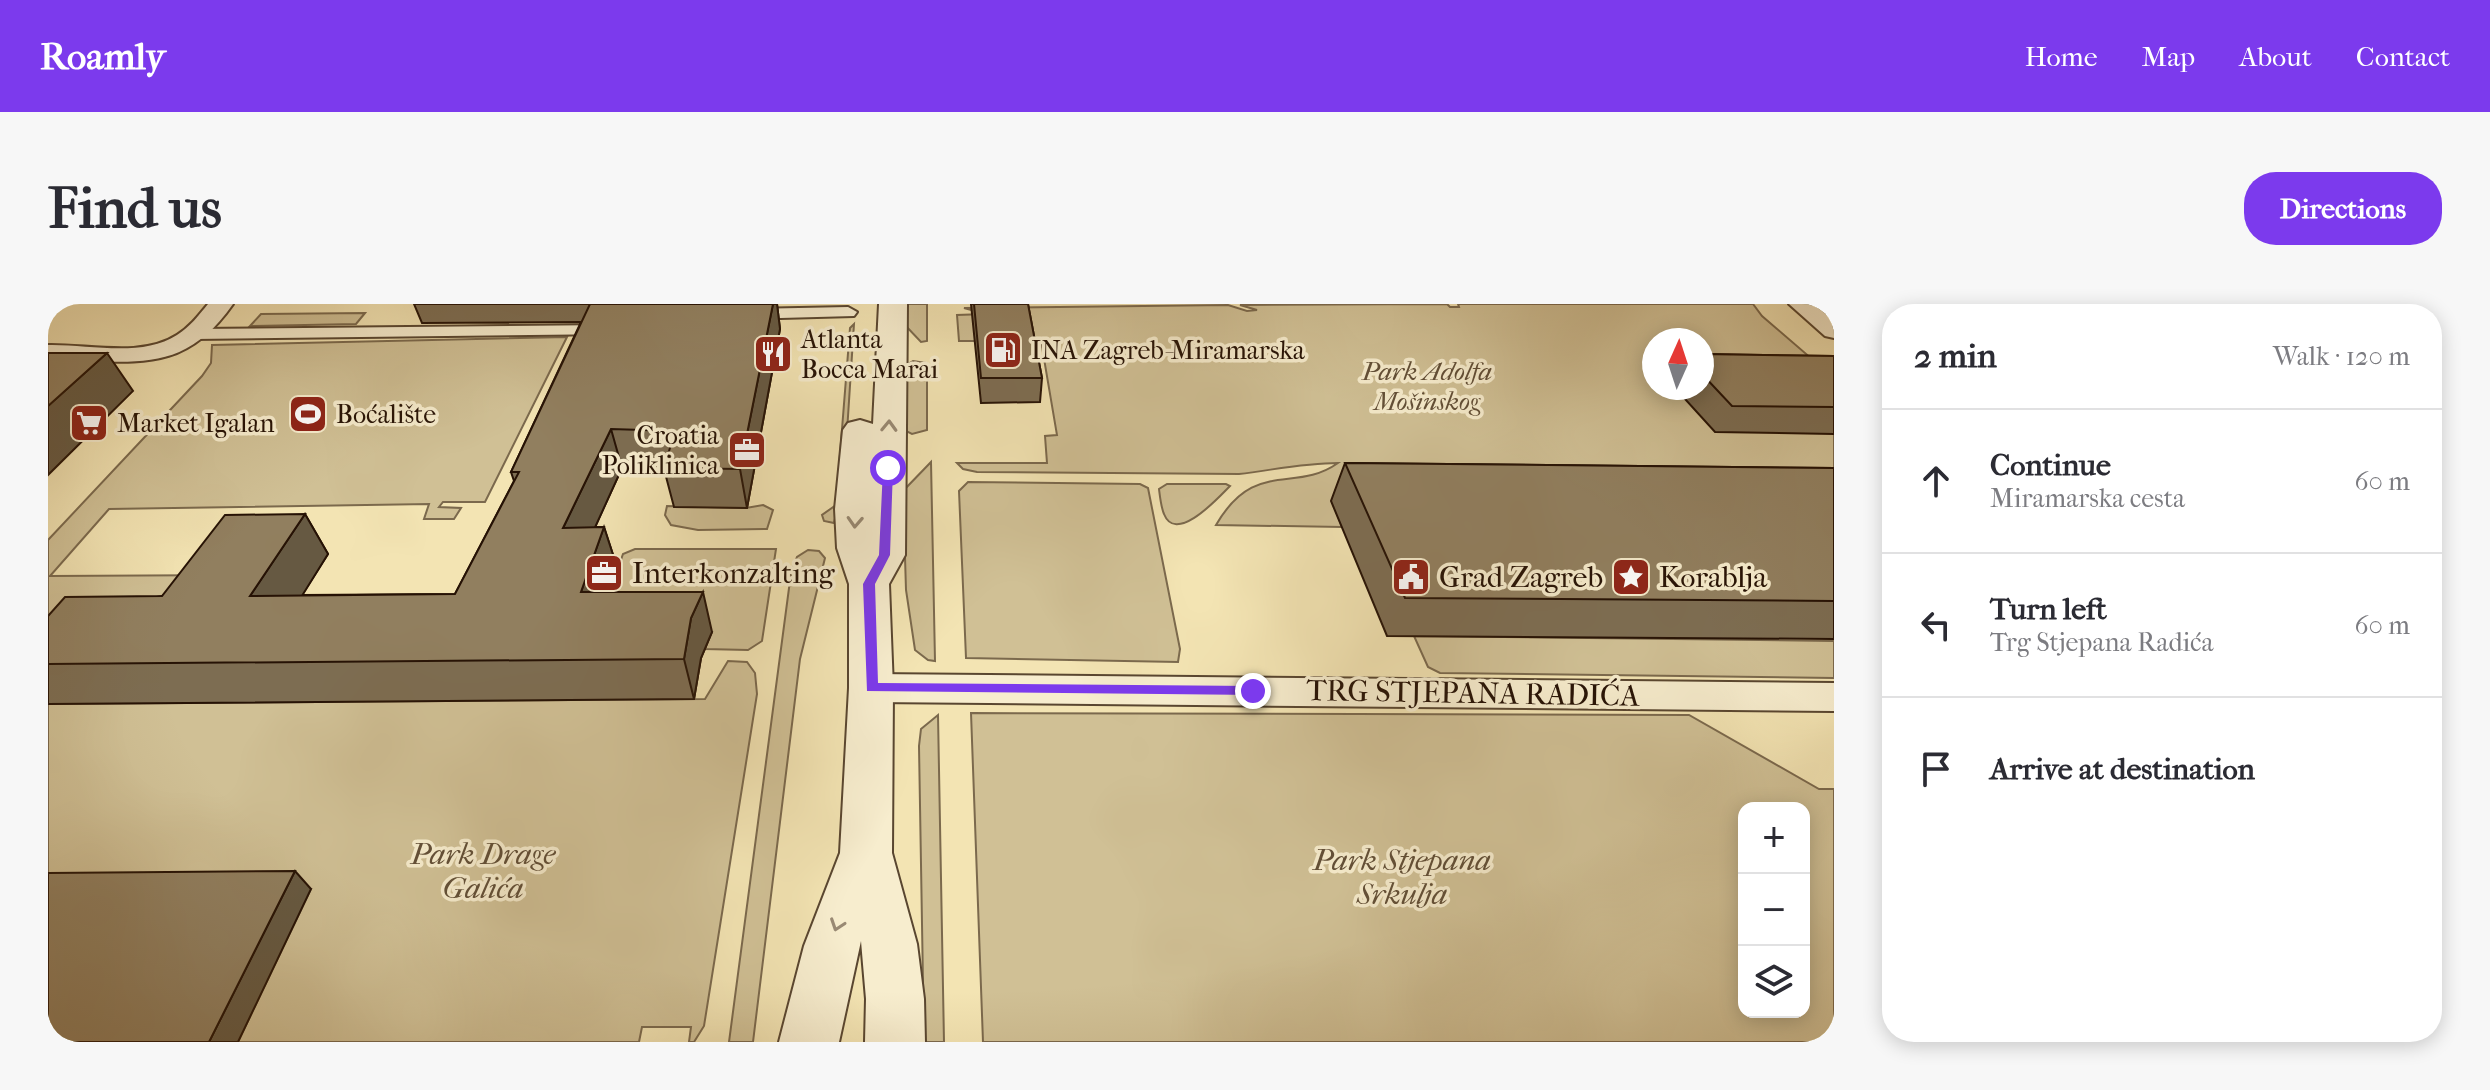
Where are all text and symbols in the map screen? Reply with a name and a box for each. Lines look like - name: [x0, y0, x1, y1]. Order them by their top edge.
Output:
- text: Roamly: [40, 34, 166, 79]
- text: Home: [2025, 40, 2098, 73]
- text: Map: [2142, 40, 2195, 73]
- text: About: [2239, 40, 2312, 73]
- text: Contact: [2356, 40, 2450, 73]
- button: Directions: [2244, 172, 2442, 245]
- text: Find us: [48, 176, 222, 241]
- place label: Atlanta Bocca Marai: [800, 324, 939, 385]
- north arrow: [1642, 328, 1714, 400]
- fuel station icon: INA Zagreb-Miramarska: [982, 329, 1024, 371]
- restaurant icon: Atlanta Bocca Marai: [752, 333, 794, 375]
- place label: INA Zagreb-Miramarska: [1031, 335, 1306, 366]
- text: 2 min: [1914, 336, 1997, 376]
- text: Walk · 120 m: [2273, 341, 2410, 372]
- park label: Park Adolfa Mošinskog: [1361, 356, 1492, 417]
- sports icon: Boćalište: [287, 393, 329, 435]
- place label: Boćalište: [336, 399, 436, 430]
- supermarket icon: Market Igalan: [68, 402, 110, 444]
- place label: Market Igalan: [117, 408, 275, 439]
- one-way arrow: [881, 419, 898, 432]
- place label: Croatia Poliklinica: [602, 420, 720, 481]
- office icon: Croatia Poliklinica: [726, 429, 768, 471]
- text: Continue: [1990, 448, 2111, 483]
- route start: [870, 450, 906, 486]
- icon: ahead: [1914, 459, 1958, 503]
- text: 60 m: [2354, 466, 2410, 497]
- text: Miramarska cesta: [1990, 483, 2185, 514]
- one-way arrow: [847, 516, 864, 529]
- office icon: Interkonzalting: [583, 552, 625, 594]
- place label: Interkonzalting: [632, 556, 836, 591]
- public building icon: Grad Zagreb: [1390, 556, 1432, 598]
- place icon: Korablja: [1610, 556, 1652, 598]
- place label: Grad Zagreb: [1439, 560, 1603, 595]
- place label: Korablja: [1659, 560, 1768, 595]
- text: Turn left: [1990, 592, 2107, 627]
- icon: left: [1914, 603, 1958, 647]
- text: 60 m: [2354, 610, 2410, 641]
- text: Trg Stjepana Radića: [1990, 627, 2214, 658]
- route end: [1235, 673, 1271, 709]
- street label: TRG STJEPANA RADIĆA: [1306, 673, 1641, 714]
- icon: arrive: [1914, 747, 1958, 791]
- text: Arrive at destination: [1990, 752, 2255, 787]
- map controls: [1738, 802, 1810, 1018]
- button: +: [1738, 802, 1810, 874]
- park label: Park Drage Galića: [409, 837, 556, 906]
- park label: Park Stjepana Srkulja: [1311, 843, 1491, 912]
- button: −: [1738, 874, 1810, 946]
- one-way arrow: [831, 917, 847, 931]
- button: layers: [1738, 946, 1810, 1018]

